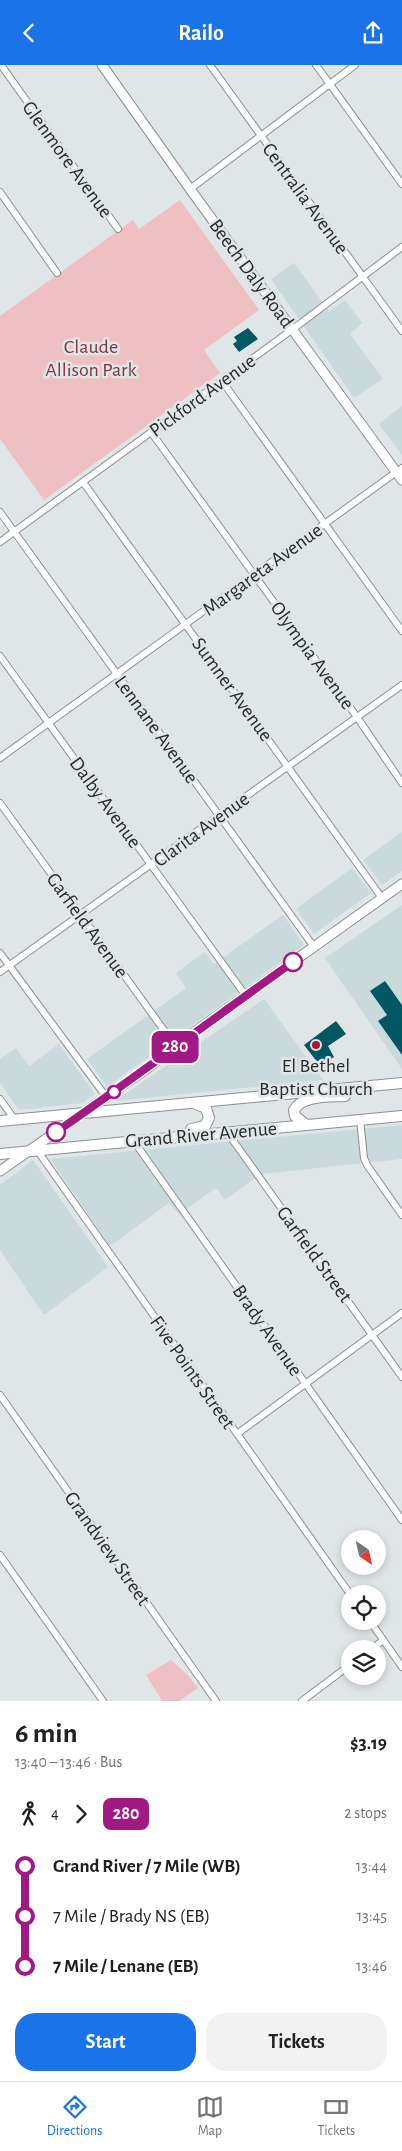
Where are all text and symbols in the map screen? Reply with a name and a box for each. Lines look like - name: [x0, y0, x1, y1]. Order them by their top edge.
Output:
- icon: back: [15, 19, 43, 47]
- icon: share: [359, 19, 387, 47]
- text: Railo: [178, 22, 224, 44]
- street label: Glenmore Avenue: [18, 97, 116, 222]
- street label: Centralia Avenue: [258, 139, 352, 258]
- street label: Beech Daly Road: [205, 215, 297, 332]
- park label: Claude Allison Park: [45, 337, 137, 380]
- street label: Pickford Avenue: [146, 351, 259, 441]
- street label: Margareta Avenue: [199, 520, 326, 620]
- street label: Olympia Avenue: [266, 598, 358, 713]
- street label: Sumner Avenue: [188, 634, 276, 745]
- street label: Lennane Avenue: [111, 672, 202, 787]
- street label: Dalby Avenue: [66, 753, 145, 852]
- street label: Clarita Avenue: [150, 789, 253, 871]
- street label: Garfield Avenue: [43, 869, 132, 982]
- unlabelled marker: [283, 952, 303, 972]
- line badge: 280: [146, 1031, 204, 1063]
- text: 280: [162, 1038, 188, 1056]
- marker: El Bethel Baptist Church: [310, 1039, 322, 1051]
- place label: El Bethel Baptist Church: [259, 1056, 373, 1099]
- unlabelled marker: [107, 1085, 121, 1099]
- street label: Grand River Avenue: [124, 1118, 278, 1152]
- unlabelled marker: [46, 1122, 66, 1142]
- street label: Garfield Street: [273, 1203, 356, 1307]
- street label: Brady Avenue: [228, 1281, 306, 1380]
- street label: Five Points Street: [146, 1312, 239, 1433]
- street label: Grandview Street: [61, 1488, 154, 1610]
- north arrow: [341, 1530, 386, 1575]
- map controls: [341, 1530, 386, 1685]
- button: locate: [341, 1585, 386, 1630]
- button: layers: [341, 1640, 386, 1685]
- text: 6 min: [15, 1720, 77, 1748]
- text: $3.19: [350, 1734, 387, 1753]
- text: 13:40 – 13:46 · Bus: [15, 1754, 122, 1770]
- icon: walk: [15, 1800, 43, 1828]
- icon: forward: [67, 1800, 95, 1828]
- text: 4: [51, 1805, 59, 1821]
- text: 280: [113, 1805, 139, 1823]
- text: 2 stops: [344, 1805, 387, 1821]
- text: Grand River / 7 Mile (WB): [53, 1857, 241, 1876]
- text: 13:44: [356, 1858, 387, 1874]
- text: 7 Mile / Brady NS (EB): [53, 1907, 210, 1926]
- text: 13:45: [357, 1908, 387, 1924]
- text: 7 Mile / Lenane (EB): [53, 1957, 199, 1976]
- text: 13:46: [356, 1958, 387, 1974]
- button: Start: [15, 2013, 196, 2071]
- button: Tickets: [206, 2013, 387, 2071]
- tab: Directions: [47, 2093, 103, 2140]
- tab: Map: [196, 2093, 224, 2140]
- tab: Tickets: [317, 2093, 355, 2140]

